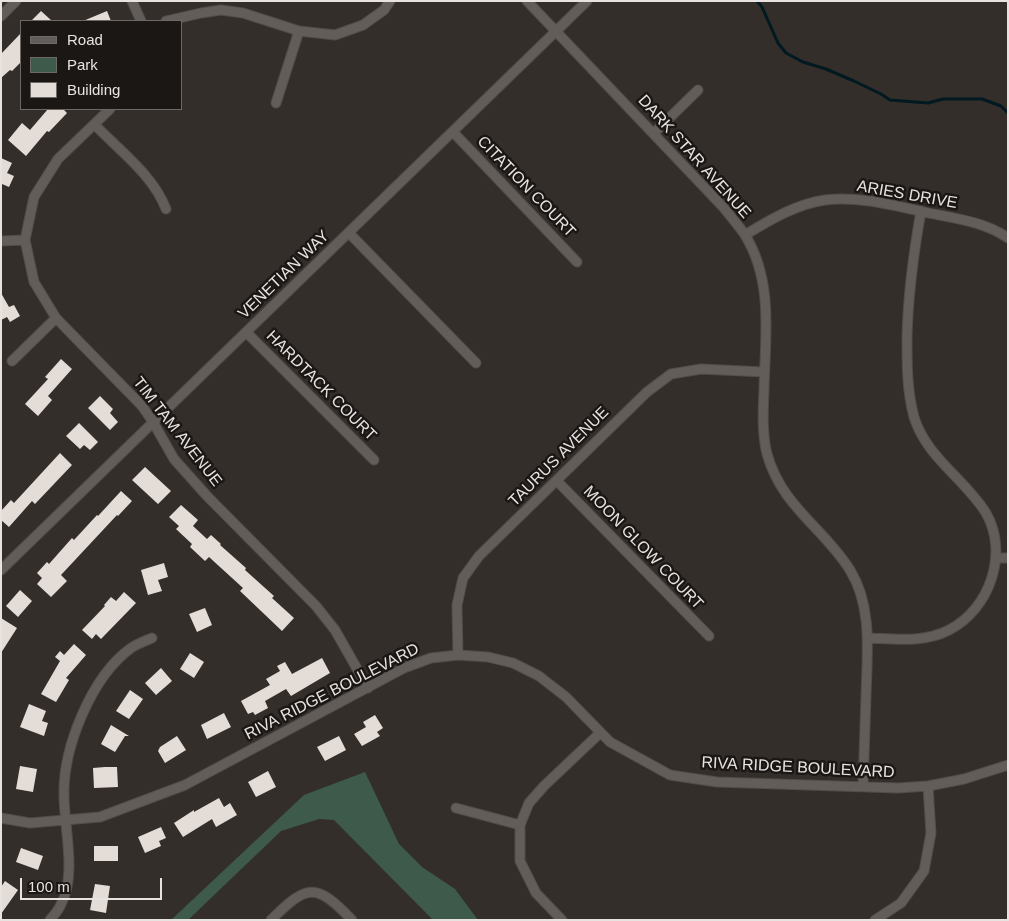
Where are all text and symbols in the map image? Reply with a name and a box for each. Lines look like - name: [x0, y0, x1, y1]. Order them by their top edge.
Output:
- legend: [20, 20, 182, 110]
- text: Road: [67, 31, 103, 48]
- text: Park: [67, 56, 98, 73]
- text: Building: [67, 81, 120, 98]
- street label: DARK STAR AVENUE: [634, 91, 754, 223]
- street label: CITATION COURT: [473, 132, 579, 242]
- street label: ARIES DRIVE: [855, 177, 959, 213]
- street label: VENETIAN WAY: [234, 227, 334, 323]
- street label: HARDTACK COURT: [262, 327, 380, 445]
- street label: TIM TAM AVENUE: [128, 373, 226, 491]
- street label: TAURUS AVENUE: [505, 403, 613, 511]
- street label: MOON GLOW COURT: [579, 482, 707, 614]
- street label: RIVA RIDGE BOULEVARD: [242, 640, 422, 744]
- street label: RIVA RIDGE BOULEVARD: [701, 753, 895, 783]
- scale bar: [22, 868, 165, 900]
- text: 100 m: [28, 878, 70, 895]

